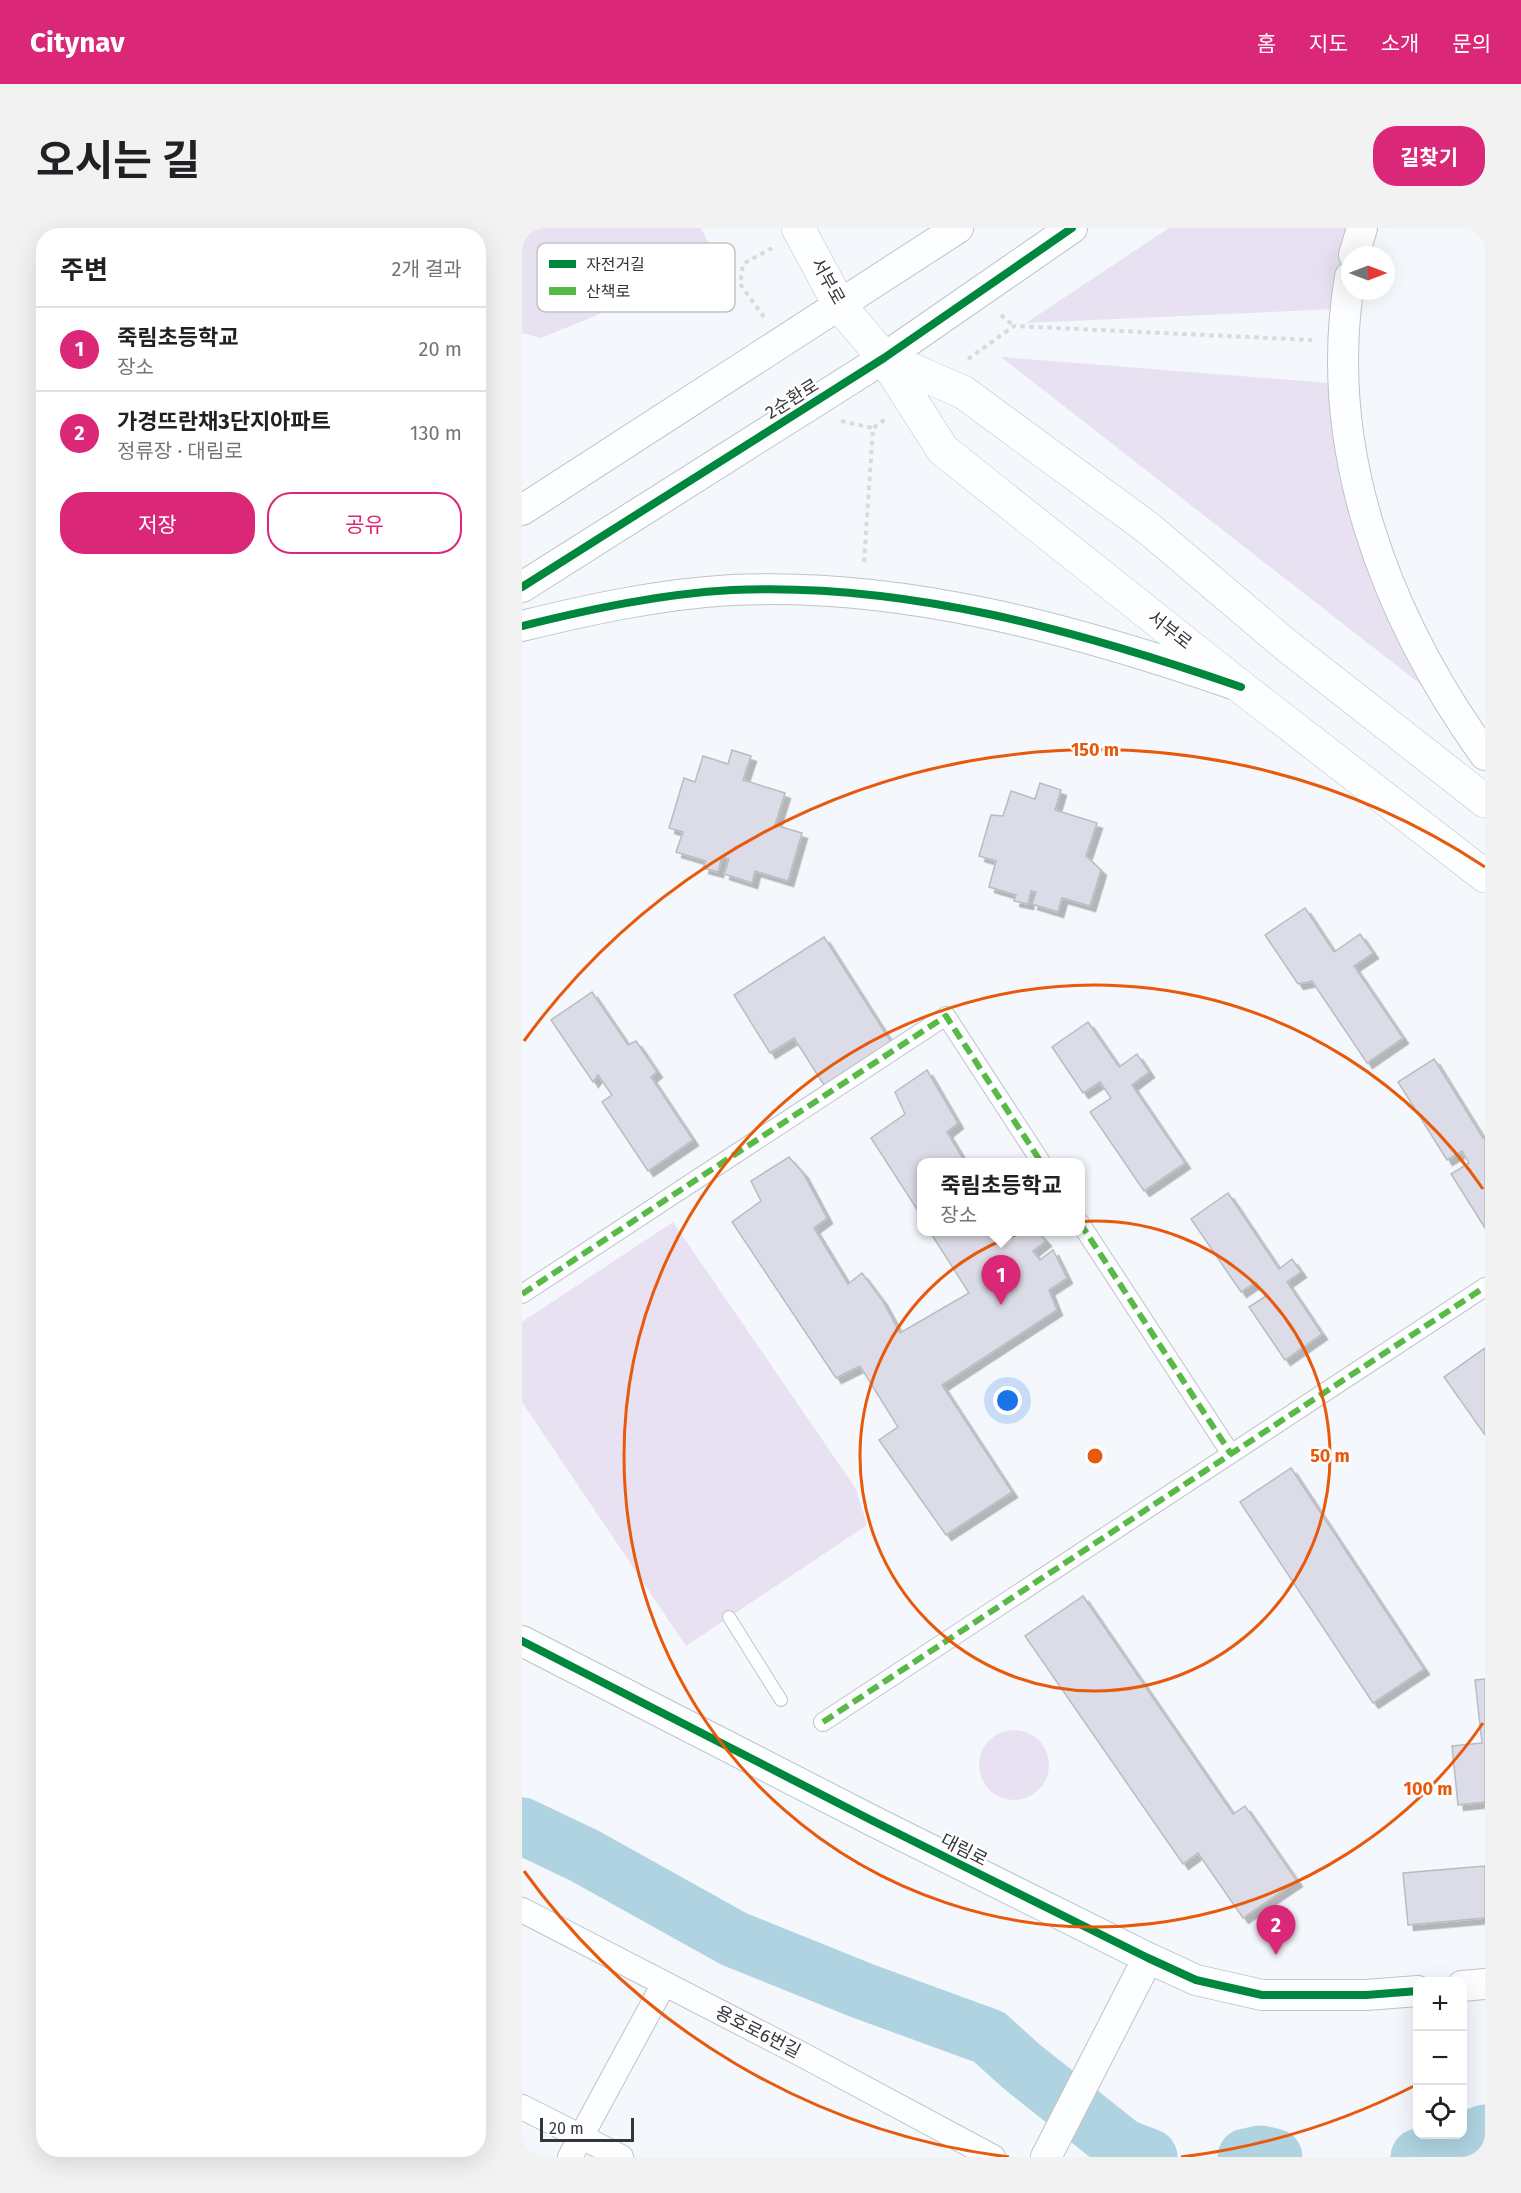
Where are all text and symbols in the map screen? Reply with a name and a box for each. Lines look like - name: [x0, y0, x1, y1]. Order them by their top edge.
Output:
- text: Citynav: [30, 26, 125, 59]
- text: 홈: [1257, 31, 1276, 57]
- text: 지도: [1309, 31, 1348, 57]
- text: 소개: [1381, 31, 1419, 57]
- text: 문의: [1452, 31, 1491, 57]
- button: 길찾기: [1373, 126, 1485, 186]
- text: 오시는 길: [36, 136, 201, 186]
- legend: [537, 243, 735, 312]
- north arrow: [1341, 246, 1395, 300]
- street label: 서부로: [806, 254, 850, 308]
- text: 주변: [60, 255, 108, 286]
- text: 자전거길: [586, 255, 645, 274]
- text: 2개 결과: [392, 257, 462, 281]
- text: 산책로: [586, 282, 630, 301]
- text: 죽림초등학교: [117, 324, 238, 351]
- text: 1: [75, 337, 84, 361]
- text: 20 m: [419, 337, 462, 361]
- text: 장소: [117, 355, 154, 379]
- street label: 2순환로: [761, 374, 823, 424]
- text: 가경뜨란채3단지아파트: [117, 408, 331, 435]
- text: 2: [74, 421, 85, 445]
- text: 130 m: [410, 421, 462, 445]
- text: 정류장 · 대림로: [117, 439, 243, 463]
- button: 저장: [60, 492, 255, 554]
- button: 공유: [267, 492, 462, 554]
- street label: 서부로: [1144, 606, 1196, 654]
- text: 150 m: [1071, 739, 1119, 761]
- popup: [917, 1158, 1085, 1236]
- text: 죽림초등학교: [940, 1172, 1062, 1199]
- text: 장소: [940, 1203, 977, 1227]
- pin: 1: [982, 1256, 1020, 1305]
- your location: [993, 1386, 1022, 1415]
- text: 50 m: [1310, 1445, 1350, 1467]
- centre of rings: [1085, 1446, 1105, 1466]
- text: 100 m: [1404, 1778, 1452, 1800]
- street label: 대림로: [937, 1829, 991, 1871]
- pin: 2: [1256, 1906, 1296, 1955]
- map controls: [1413, 1977, 1467, 2139]
- button: +: [1413, 1977, 1467, 2031]
- street label: 용호로6번길: [712, 2001, 804, 2063]
- button: −: [1413, 2031, 1467, 2085]
- button: locate: [1413, 2085, 1467, 2139]
- scale bar: [540, 2115, 634, 2142]
- text: 20 m: [549, 2119, 584, 2138]

